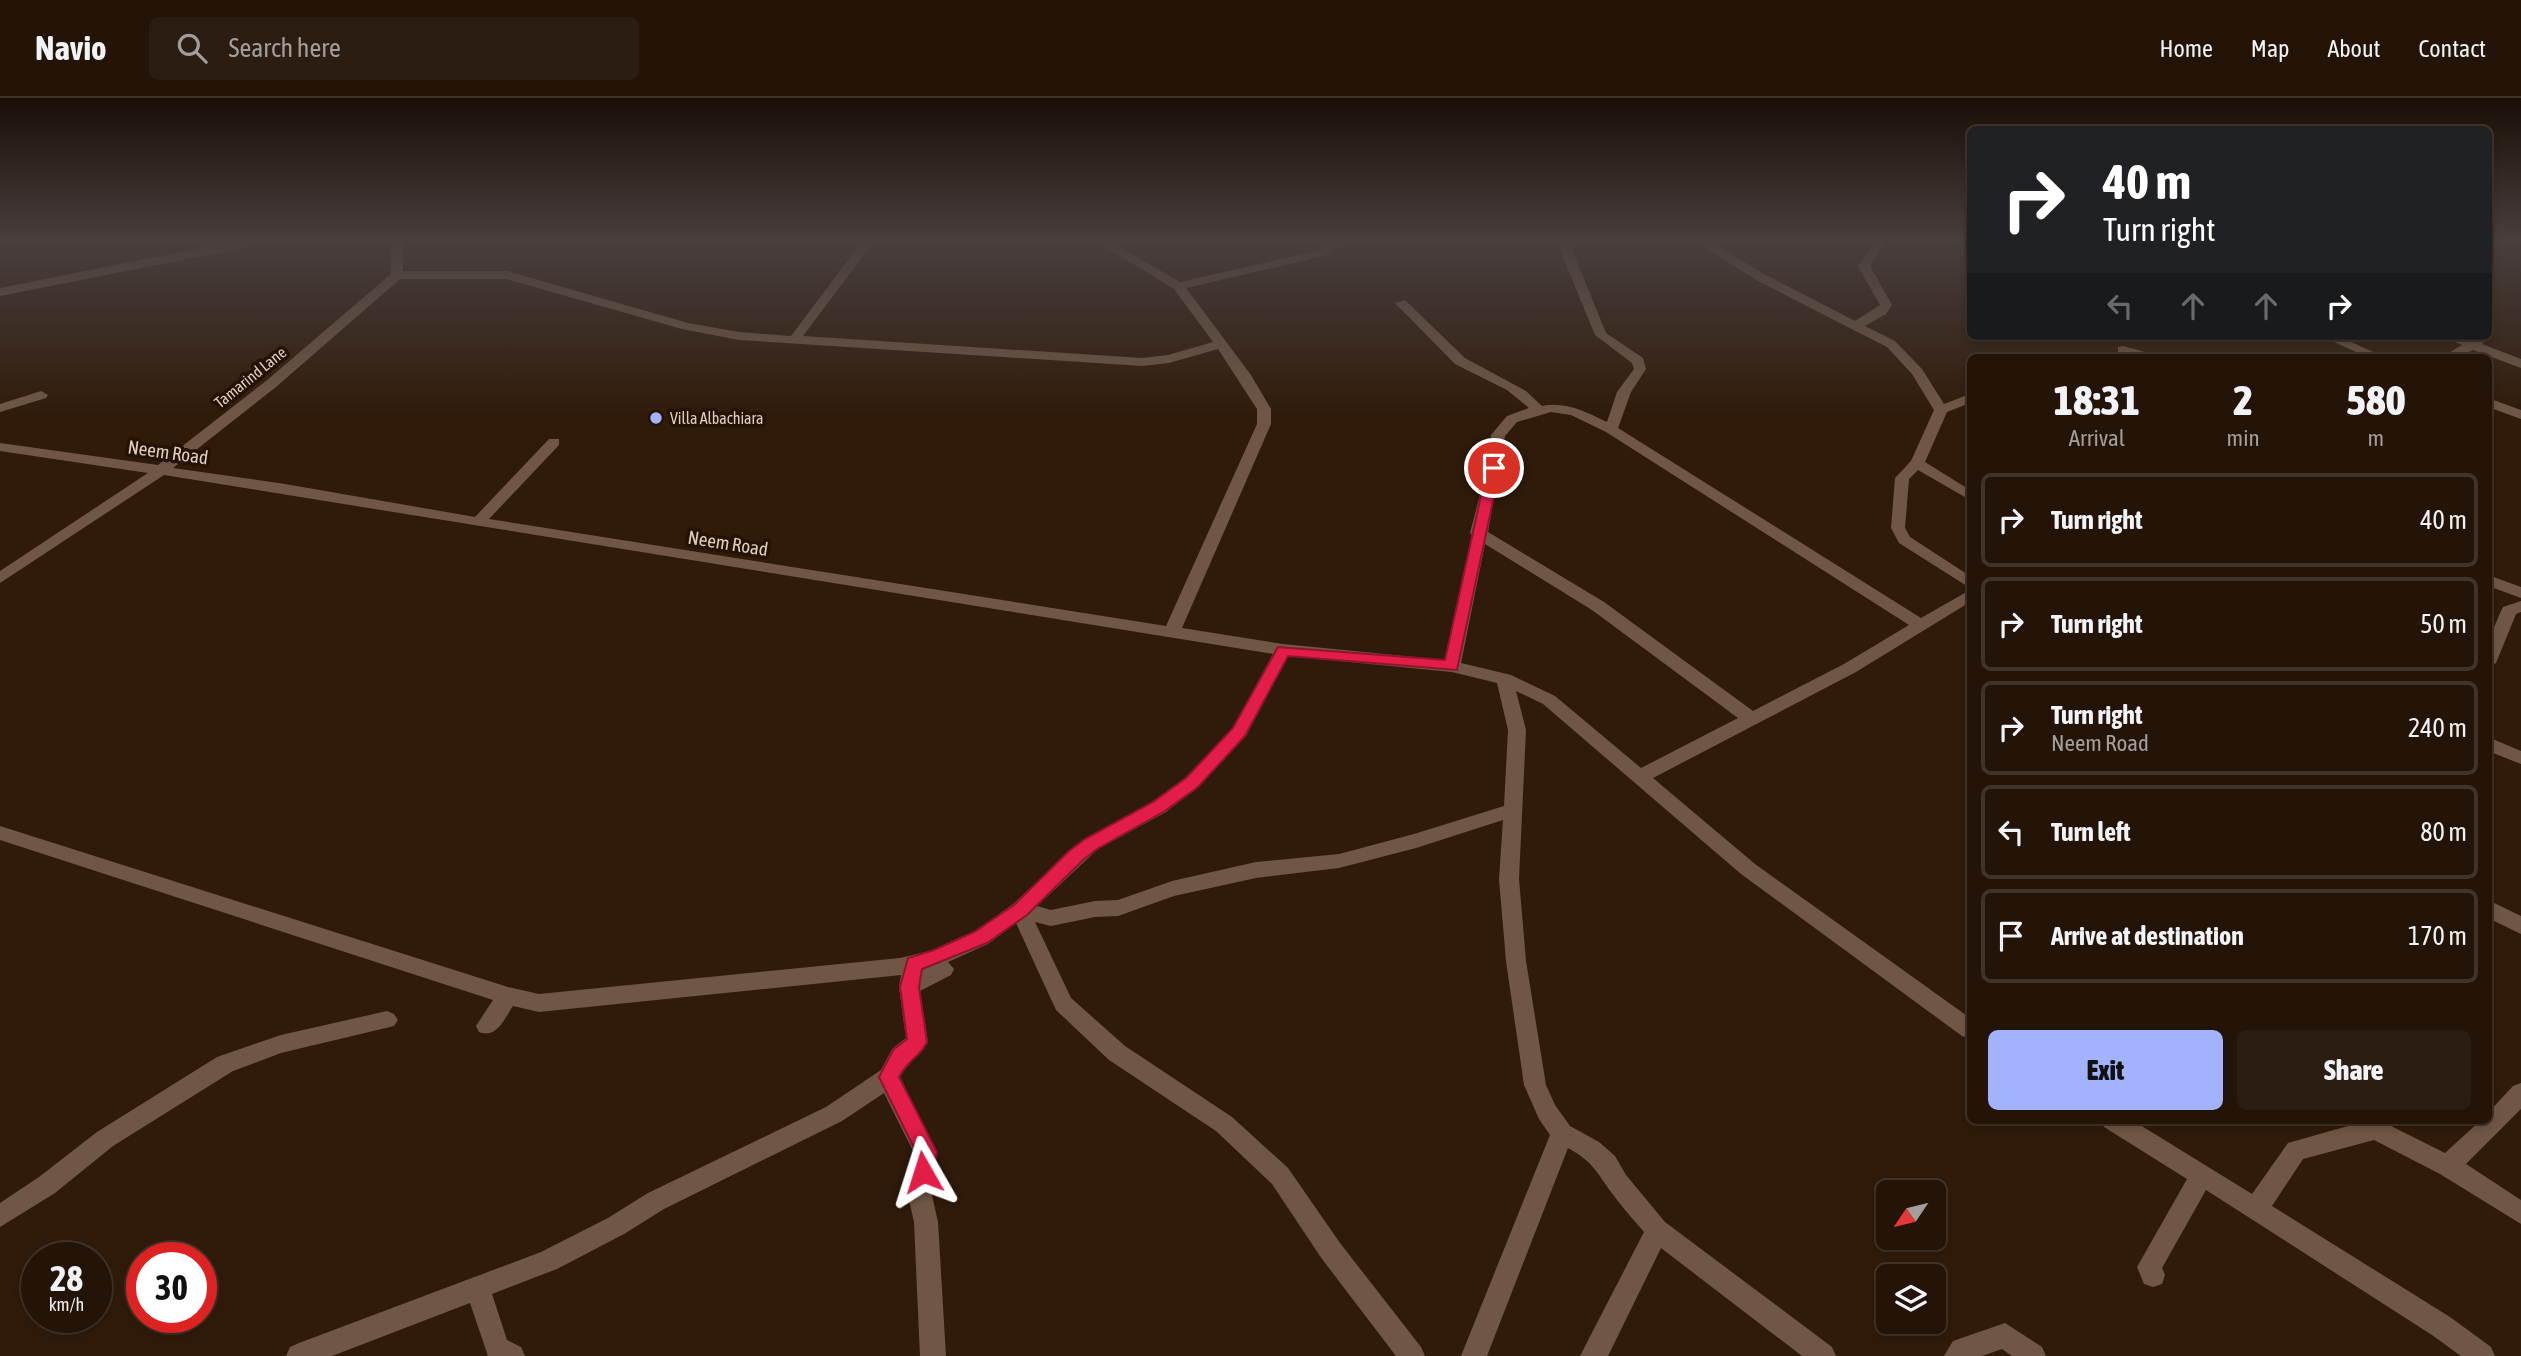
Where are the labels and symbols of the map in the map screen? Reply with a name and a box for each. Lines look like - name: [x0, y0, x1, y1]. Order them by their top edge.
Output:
- street label: Tamarind Lane: [211, 343, 289, 411]
- place label: Villa Albachiara: [670, 409, 763, 427]
- marker: Villa Albachiara: [648, 410, 664, 426]
- street label: Neem Road: [126, 435, 210, 469]
- pin: [1464, 438, 1524, 498]
- street label: Neem Road: [686, 526, 770, 560]
- position arrow: [886, 1135, 960, 1209]
- north arrow: [1876, 1180, 1946, 1250]
- speed limit sign: 30: [126, 1242, 217, 1333]

